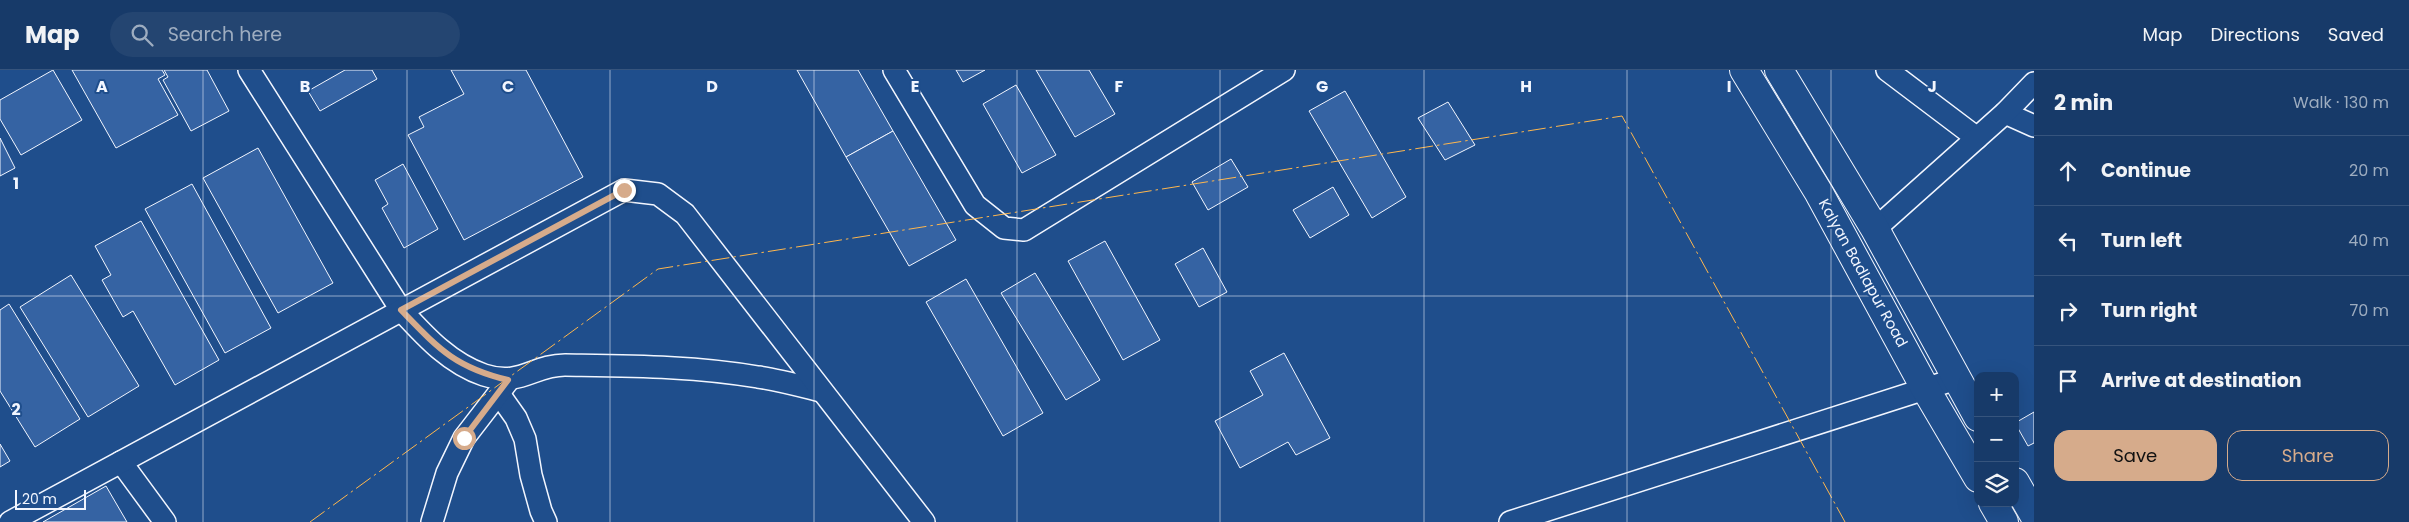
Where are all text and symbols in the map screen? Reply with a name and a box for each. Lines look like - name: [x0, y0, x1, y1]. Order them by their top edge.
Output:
- search box: [110, 12, 460, 57]
- text: Map: [25, 18, 80, 51]
- icon: search: [128, 21, 156, 49]
- text: Search here: [168, 21, 282, 48]
- text: Map: [2143, 22, 2182, 47]
- text: Directions: [2210, 22, 2300, 47]
- text: Saved: [2328, 22, 2384, 47]
- text: A: [96, 75, 108, 98]
- text: B: [300, 75, 310, 98]
- text: C: [502, 75, 514, 98]
- text: D: [706, 75, 718, 98]
- text: E: [911, 75, 919, 98]
- text: F: [1115, 75, 1124, 98]
- text: G: [1316, 75, 1328, 98]
- text: H: [1520, 75, 1532, 98]
- text: I: [1727, 75, 1731, 98]
- text: J: [1927, 75, 1937, 98]
- text: 2 min: [2054, 88, 2113, 117]
- text: Walk · 130 m: [2293, 91, 2389, 114]
- icon: ahead: [2054, 157, 2082, 185]
- text: Continue: [2101, 157, 2191, 184]
- text: 20 m: [2349, 159, 2389, 182]
- text: 1: [13, 172, 19, 195]
- route end: [613, 179, 636, 202]
- street label: Kalyan Badlapur Road: [1814, 195, 1913, 351]
- icon: left: [2054, 227, 2082, 255]
- text: Turn left: [2101, 227, 2182, 254]
- text: 40 m: [2348, 229, 2389, 252]
- icon: right: [2054, 297, 2082, 325]
- text: Turn right: [2101, 297, 2197, 324]
- text: 70 m: [2349, 299, 2389, 322]
- icon: arrive: [2054, 367, 2082, 395]
- text: Arrive at destination: [2101, 367, 2302, 394]
- map controls: [1974, 372, 2019, 507]
- button: +: [1974, 372, 2019, 417]
- text: 2: [11, 398, 21, 421]
- button: −: [1974, 417, 2019, 462]
- route start: [453, 427, 476, 450]
- button: Save: [2054, 430, 2217, 481]
- button: Share: [2227, 430, 2389, 481]
- button: layers: [1974, 462, 2019, 507]
- scale bar: [15, 487, 86, 510]
- text: 20 m: [22, 489, 57, 509]

